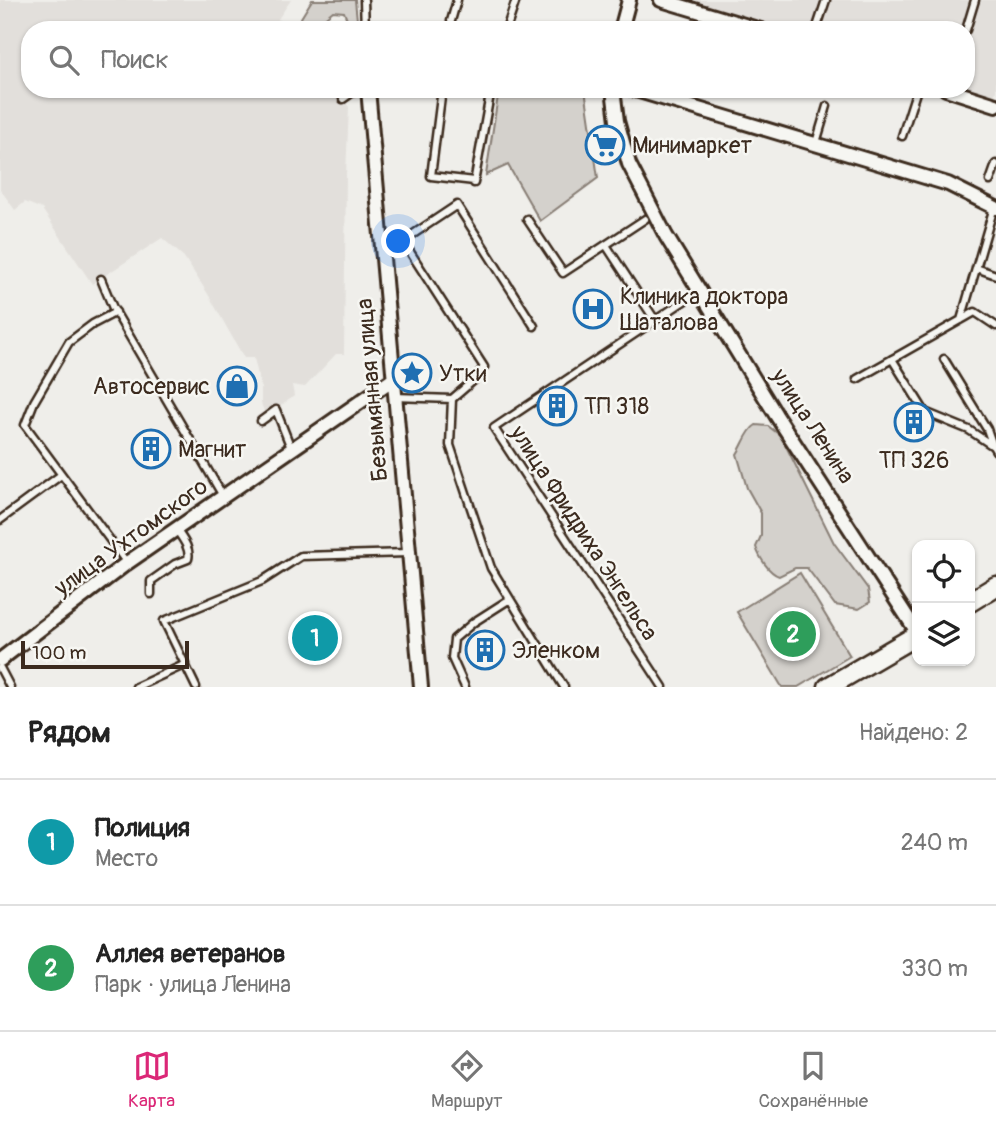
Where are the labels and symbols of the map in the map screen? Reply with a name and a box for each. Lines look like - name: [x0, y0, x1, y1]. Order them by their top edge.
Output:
- supermarket icon: Минимаркет: [584, 124, 626, 166]
- place label: Минимаркет: [632, 131, 752, 160]
- your location: [381, 224, 415, 258]
- place label: Клиника доктора Шаталова: [620, 282, 788, 337]
- hospital icon: Клиника доктора Шаталова: [572, 288, 614, 330]
- street label: Безымянная улица: [350, 297, 394, 483]
- place icon: Утки: [391, 352, 433, 394]
- place label: Утки: [439, 359, 486, 388]
- street label: улица Ленина: [765, 362, 861, 489]
- shop icon: Автосервис: [216, 365, 258, 407]
- place label: Автосервис: [93, 372, 210, 401]
- building icon: ТП 318: [536, 385, 578, 427]
- place label: ТП 318: [584, 392, 649, 421]
- building icon: ТП 326: [893, 401, 935, 443]
- street label: улица Фридриха Энгельса: [503, 419, 664, 646]
- building icon: Магнит: [130, 428, 172, 470]
- place label: Магнит: [178, 435, 247, 464]
- place label: ТП 326: [879, 446, 949, 475]
- street label: улица Ухтомского: [48, 472, 213, 603]
- pin: 2: [770, 608, 816, 660]
- pin: 1: [292, 612, 338, 664]
- building icon: Эленком: [464, 629, 506, 671]
- place label: Эленком: [512, 636, 600, 665]
- scale bar: [21, 638, 189, 670]

